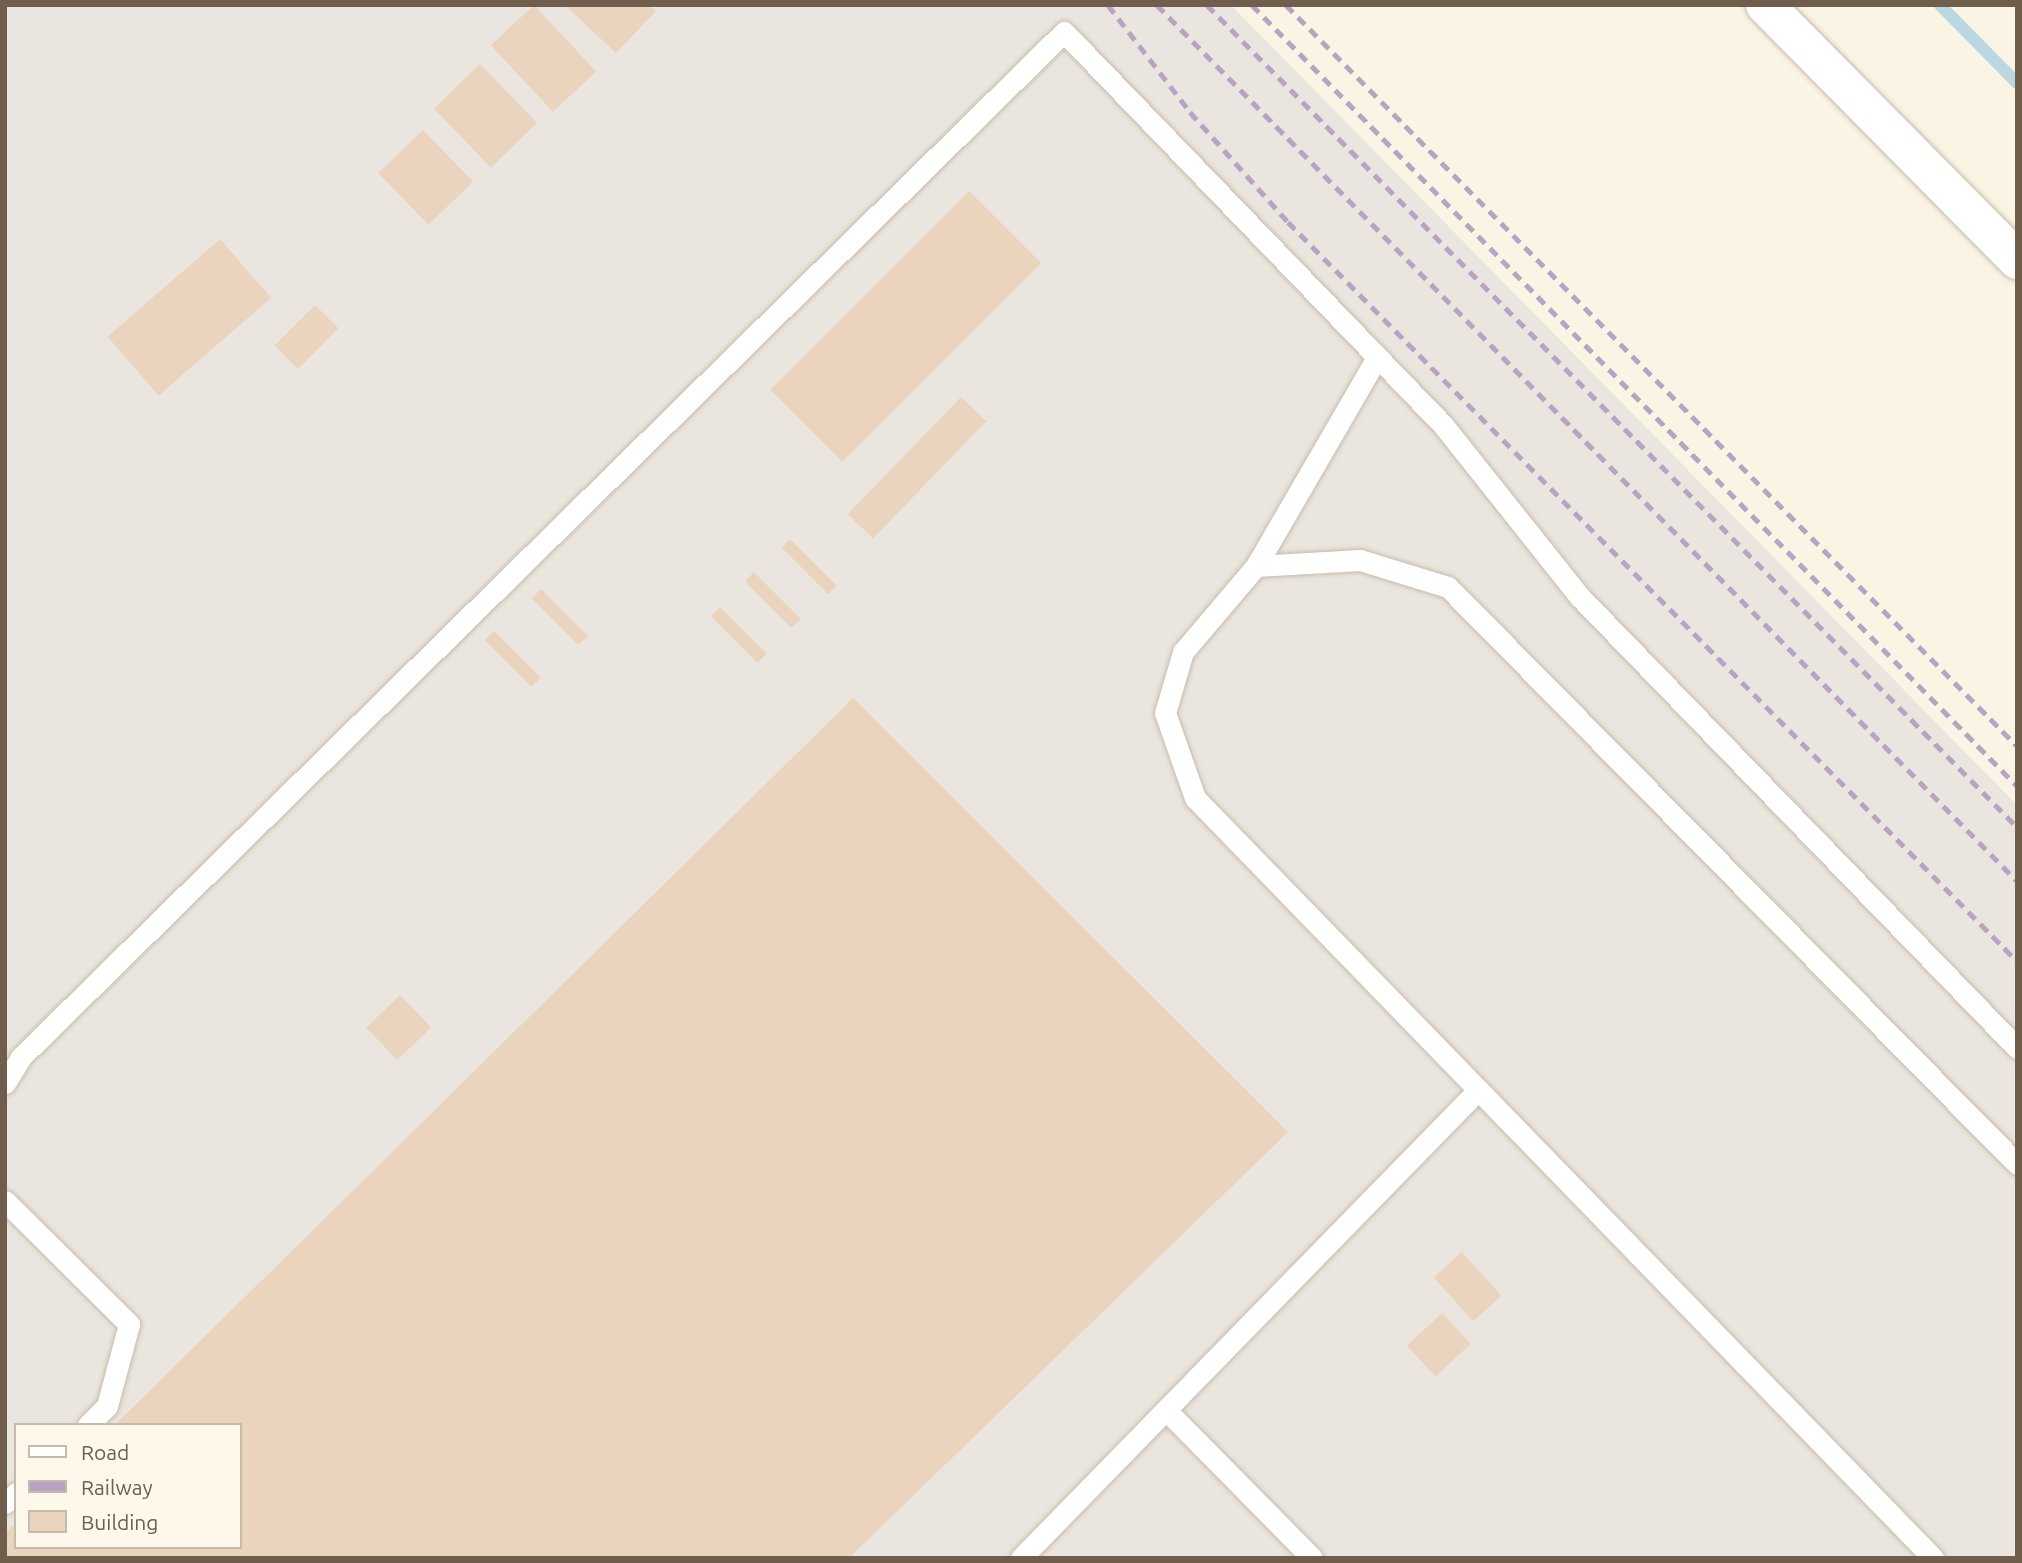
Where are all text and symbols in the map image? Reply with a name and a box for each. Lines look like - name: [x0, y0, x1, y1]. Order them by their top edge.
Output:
- legend: [14, 1423, 242, 1549]
- text: Road: [81, 1440, 129, 1464]
- text: Railway: [81, 1475, 153, 1499]
- text: Building: [81, 1510, 158, 1534]

